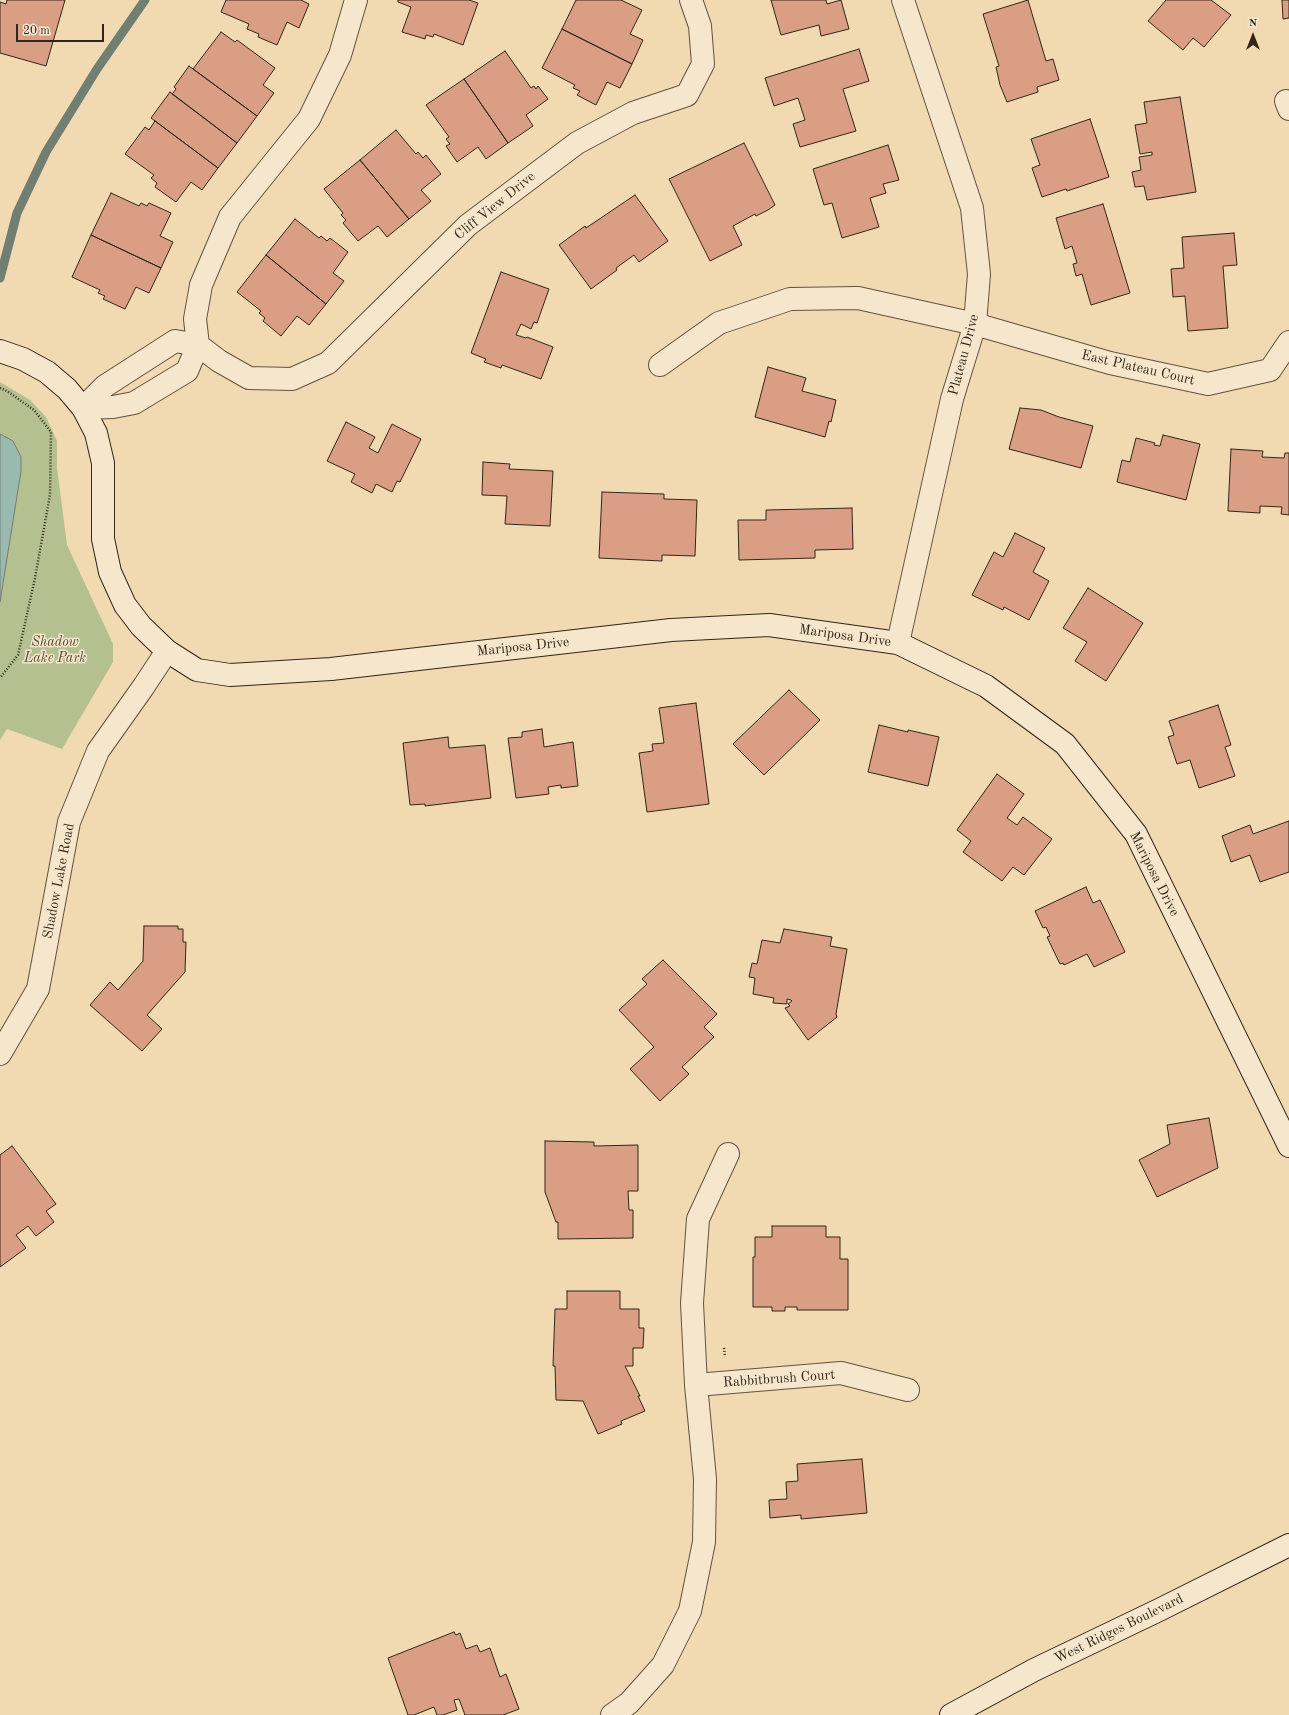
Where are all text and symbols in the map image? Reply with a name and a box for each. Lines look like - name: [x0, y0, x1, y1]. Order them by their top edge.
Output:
- scale bar: [18, 16, 106, 42]
- north arrow: [1233, 16, 1273, 56]
- text: N: [1249, 18, 1257, 29]
- text: 20 m: [23, 25, 50, 37]
- street label: Cliff View Drive: [451, 168, 539, 244]
- street label: Plateau Drive: [945, 313, 983, 397]
- street label: East Plateau Court: [1080, 347, 1196, 389]
- street label: Mariposa Drive: [798, 621, 892, 651]
- park label: Shadow Lake Park: [24, 634, 86, 666]
- street label: Mariposa Drive: [476, 634, 570, 660]
- street label: Shadow Lake Road: [40, 822, 78, 940]
- street label: Mariposa Drive: [1125, 829, 1183, 919]
- street label: Rabbitbrush Court: [722, 1367, 836, 1391]
- street label: West Ridges Boulevard: [1052, 1590, 1186, 1668]

